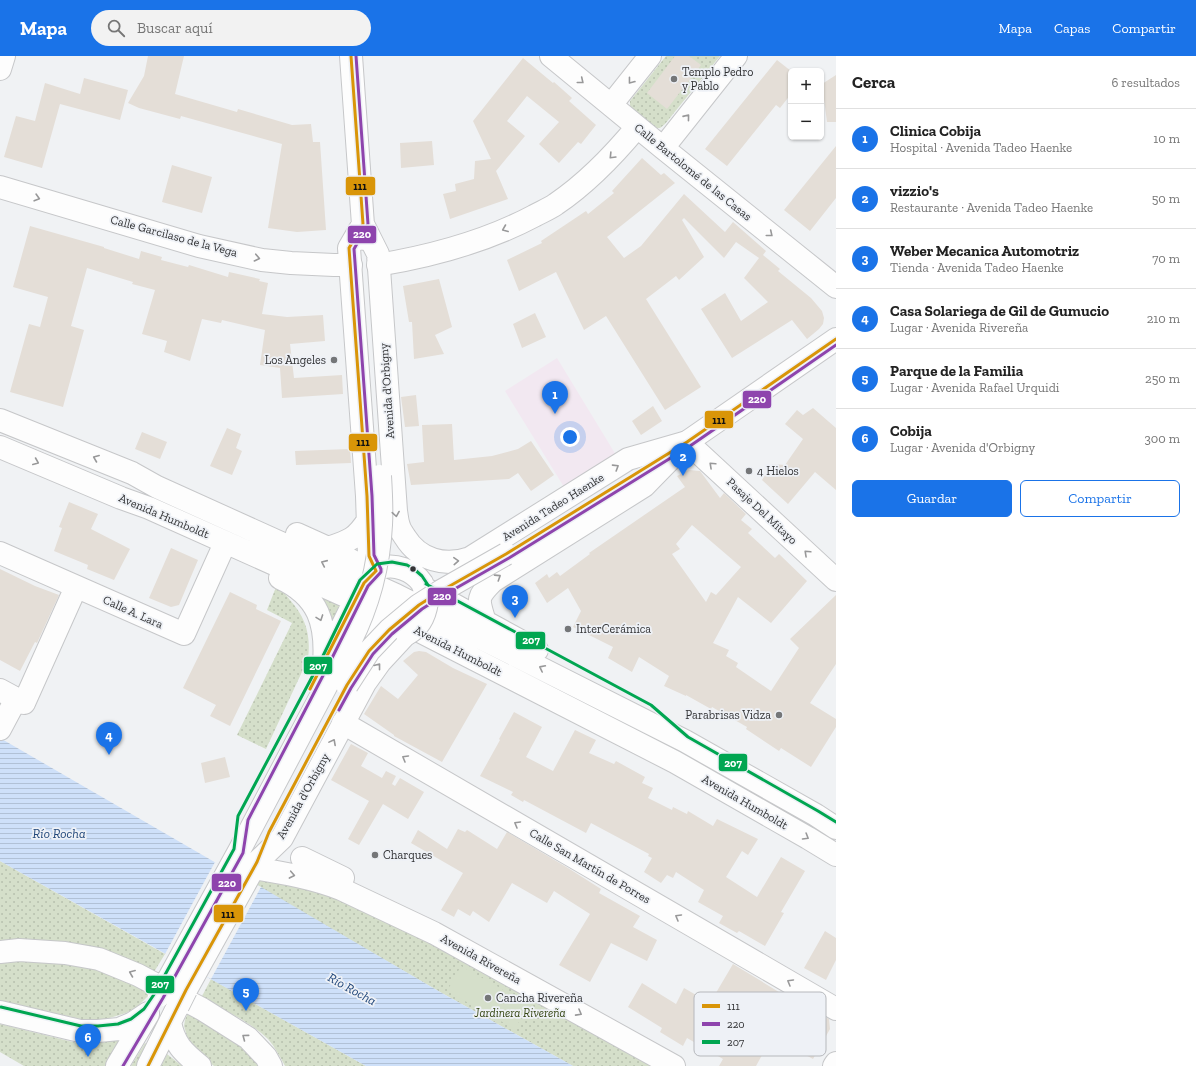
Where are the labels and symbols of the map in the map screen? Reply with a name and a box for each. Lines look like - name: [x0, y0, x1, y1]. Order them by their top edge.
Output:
- place label: Templo Pedro y Pablo: [682, 65, 753, 93]
- marker: Templo Pedro y Pablo: [669, 74, 679, 84]
- one-way arrow: [576, 76, 584, 83]
- one-way arrow: [628, 76, 635, 83]
- one-way arrow: [683, 115, 690, 122]
- street label: Calle Bartolomé de las Casas: [632, 120, 754, 224]
- one-way arrow: [609, 151, 616, 159]
- line badge: 111: [345, 176, 376, 196]
- text: 111: [353, 180, 367, 193]
- one-way arrow: [34, 193, 41, 202]
- street label: Calle Garcilaso de la Vega: [109, 212, 239, 260]
- line badge: 220: [347, 225, 377, 244]
- one-way arrow: [502, 225, 509, 233]
- text: 220: [353, 228, 371, 241]
- one-way arrow: [766, 229, 773, 236]
- one-way arrow: [254, 254, 260, 262]
- street label: Avenida d'Orbigny: [377, 342, 397, 439]
- place label: Los Angeles: [265, 353, 326, 367]
- marker: Los Angeles: [329, 355, 339, 365]
- pin: 1: [542, 381, 568, 414]
- line badge: 220: [742, 390, 772, 409]
- text: 220: [748, 393, 766, 406]
- line badge: 111: [704, 410, 734, 429]
- text: 111: [712, 414, 726, 427]
- your location: [560, 427, 580, 447]
- line badge: 111: [348, 433, 378, 452]
- text: 111: [356, 436, 370, 449]
- pin: 2: [670, 443, 696, 476]
- one-way arrow: [92, 455, 99, 463]
- one-way arrow: [31, 457, 39, 465]
- one-way arrow: [709, 462, 717, 470]
- one-way arrow: [612, 464, 619, 472]
- place label: 4 Hielos: [757, 464, 799, 478]
- marker: 4 Hielos: [744, 466, 754, 476]
- street label: Avenida Tadeo Haenke: [500, 470, 607, 544]
- street label: Pasaje Del Mitayo: [723, 475, 800, 548]
- street label: Avenida Humboldt: [117, 491, 212, 542]
- one-way arrow: [391, 510, 400, 517]
- one-way arrow: [805, 551, 812, 558]
- one-way arrow: [453, 557, 459, 566]
- one-way arrow: [321, 560, 329, 568]
- unlabelled marker: [408, 564, 418, 574]
- one-way arrow: [494, 575, 501, 582]
- pin: 3: [502, 585, 528, 618]
- line badge: 220: [427, 587, 457, 606]
- text: 220: [433, 590, 451, 603]
- street label: Calle A. Lara: [101, 593, 165, 632]
- one-way arrow: [315, 615, 323, 622]
- place label: InterCerámica: [576, 622, 651, 636]
- street label: Avenida Humboldt: [412, 623, 505, 679]
- marker: InterCerámica: [563, 624, 573, 634]
- line badge: 207: [515, 631, 546, 650]
- text: 207: [522, 634, 540, 647]
- line badge: 207: [303, 656, 333, 675]
- text: 207: [309, 660, 327, 673]
- one-way arrow: [373, 663, 380, 670]
- one-way arrow: [539, 666, 546, 673]
- place label: Parabrisas Vidza: [685, 708, 771, 722]
- marker: Parabrisas Vidza: [774, 710, 784, 720]
- pin: 4: [96, 722, 122, 755]
- one-way arrow: [329, 739, 336, 746]
- street label: Avenida d'Orbigny: [274, 750, 333, 841]
- line badge: 207: [718, 753, 748, 772]
- one-way arrow: [402, 756, 409, 763]
- text: 207: [724, 757, 742, 770]
- street label: Avenida Humboldt: [700, 772, 791, 833]
- one-way arrow: [514, 821, 521, 828]
- water label: Río Rocha: [33, 826, 85, 841]
- street label: Calle San Martín de Porres: [527, 826, 653, 906]
- one-way arrow: [802, 832, 809, 840]
- place label: Charques: [383, 848, 432, 862]
- marker: Charques: [370, 850, 380, 860]
- one-way arrow: [289, 870, 295, 878]
- line badge: 220: [211, 873, 242, 892]
- text: 220: [218, 877, 236, 890]
- line badge: 111: [213, 904, 244, 923]
- text: 111: [221, 908, 235, 921]
- one-way arrow: [675, 915, 682, 922]
- street label: Avenida Rivereña: [438, 931, 524, 987]
- one-way arrow: [129, 969, 136, 977]
- water label: Río Rocha: [325, 970, 379, 1008]
- line badge: 207: [145, 975, 175, 994]
- text: 207: [151, 978, 169, 991]
- pin: 5: [233, 978, 259, 1011]
- one-way arrow: [787, 980, 794, 987]
- place label: Cancha Rivereña: [496, 991, 583, 1005]
- legend: [694, 992, 826, 1056]
- marker: Cancha Rivereña: [483, 993, 493, 1003]
- text: 111: [727, 1000, 740, 1013]
- park label: Jardinera Rivereña: [473, 1006, 566, 1020]
- one-way arrow: [575, 1008, 582, 1016]
- text: 220: [727, 1018, 745, 1031]
- pin: 6: [75, 1024, 101, 1057]
- one-way arrow: [243, 1035, 250, 1042]
- text: 207: [727, 1036, 744, 1049]

